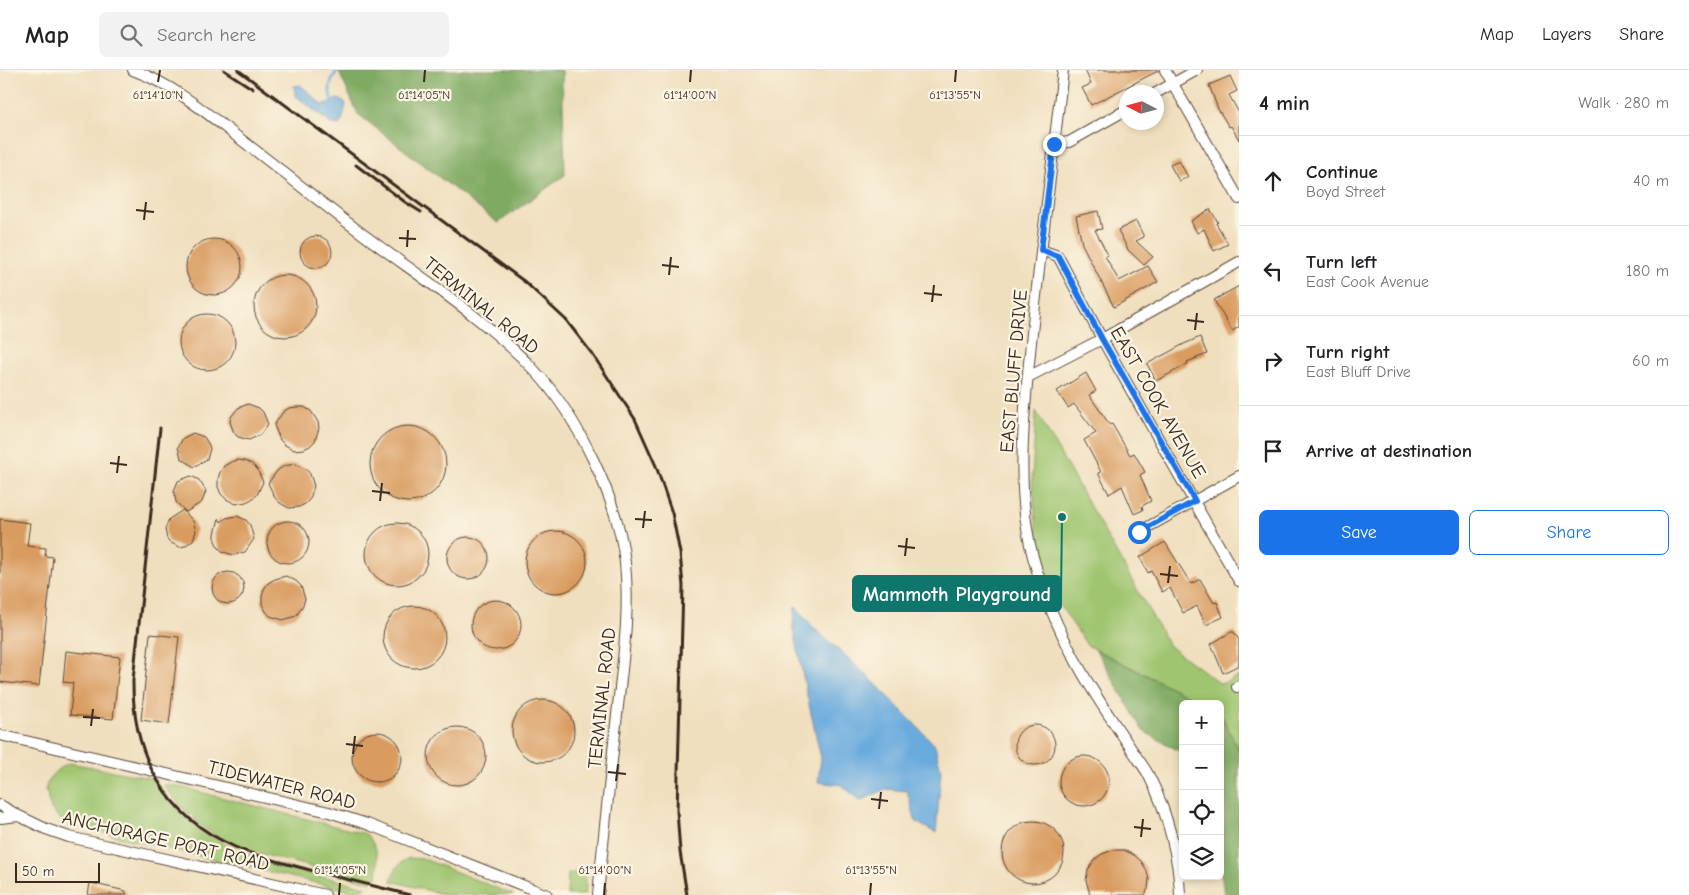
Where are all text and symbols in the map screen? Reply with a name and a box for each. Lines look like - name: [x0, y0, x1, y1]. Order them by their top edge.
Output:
- search box: [99, 12, 449, 57]
- text: Map: [25, 21, 69, 49]
- icon: search: [117, 21, 145, 49]
- text: Search here: [157, 24, 256, 46]
- text: Map: [1480, 24, 1514, 45]
- text: Layers: [1542, 24, 1591, 45]
- text: Share: [1619, 24, 1664, 45]
- north arrow: [1119, 85, 1164, 130]
- text: 61°14'10"N: [133, 88, 183, 102]
- text: 61°14'05"N: [398, 88, 450, 102]
- text: 61°14'00"N: [664, 88, 716, 102]
- text: 61°13'55"N: [929, 88, 981, 102]
- text: 4 min: [1259, 91, 1310, 115]
- text: Walk · 280 m: [1578, 94, 1669, 112]
- route end: [1043, 133, 1066, 156]
- text: Continue: [1306, 161, 1378, 183]
- icon: ahead: [1259, 167, 1287, 195]
- text: 40 m: [1633, 172, 1669, 190]
- text: Boyd Street: [1306, 183, 1385, 201]
- text: Turn left: [1306, 251, 1377, 273]
- street label: TERMINAL ROAD: [419, 253, 543, 359]
- icon: left: [1259, 257, 1287, 285]
- text: 180 m: [1626, 262, 1669, 280]
- text: East Cook Avenue: [1306, 273, 1429, 291]
- street label: EAST BLUFF DRIVE: [996, 289, 1032, 454]
- street label: EAST COOK AVENUE: [1106, 323, 1210, 482]
- text: Turn right: [1306, 341, 1390, 363]
- icon: right: [1259, 347, 1287, 375]
- text: 60 m: [1632, 352, 1669, 370]
- text: East Bluff Drive: [1306, 363, 1411, 381]
- icon: arrive: [1259, 437, 1287, 465]
- text: Arrive at destination: [1306, 440, 1472, 462]
- button: Save: [1259, 510, 1459, 555]
- button: Share: [1469, 510, 1669, 555]
- route start: [1128, 521, 1151, 544]
- callout: Mammoth Playground: [853, 576, 1061, 611]
- text: Mammoth Playground: [863, 583, 1051, 606]
- street label: TERMINAL ROAD: [584, 626, 620, 770]
- map controls: [1179, 700, 1224, 880]
- button: +: [1179, 700, 1224, 745]
- button: −: [1179, 745, 1224, 790]
- street label: TIDEWATER ROAD: [206, 756, 358, 814]
- button: locate: [1179, 790, 1224, 835]
- street label: ANCHORAGE PORT ROAD: [60, 806, 271, 876]
- button: layers: [1179, 835, 1224, 880]
- scale bar: [15, 860, 100, 883]
- text: 50 m: [22, 863, 54, 880]
- text: 61°14'05"N: [314, 863, 366, 877]
- text: 61°14'00"N: [579, 863, 631, 877]
- text: 61°13'55"N: [845, 863, 897, 877]

